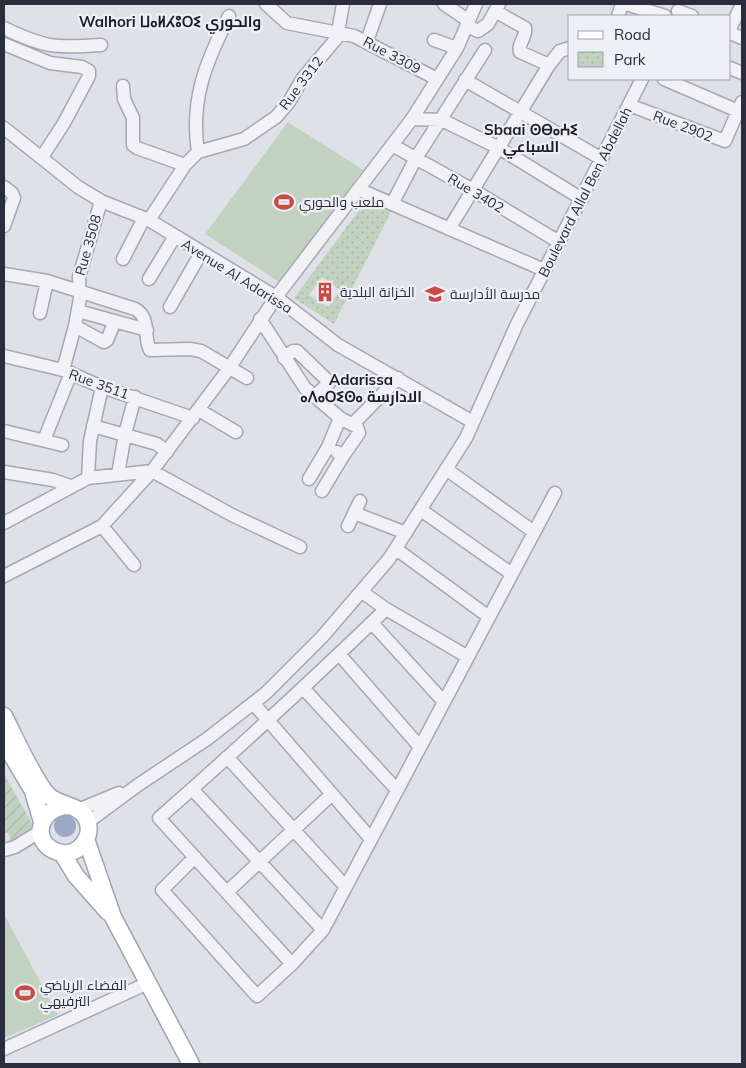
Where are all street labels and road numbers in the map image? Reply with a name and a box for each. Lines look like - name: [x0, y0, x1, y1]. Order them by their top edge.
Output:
- street label: Rue 3309: [360, 32, 424, 78]
- street label: Rue 3312: [275, 53, 327, 113]
- street label: Boulevard Allal Ben Abdellah: [534, 104, 636, 280]
- street label: Rue 2902: [651, 106, 715, 146]
- street label: Rue 3402: [445, 169, 507, 217]
- street label: Rue 3508: [71, 212, 105, 278]
- street label: Avenue Al Adarissa: [178, 235, 296, 317]
- street label: Rue 3511: [66, 365, 132, 403]

